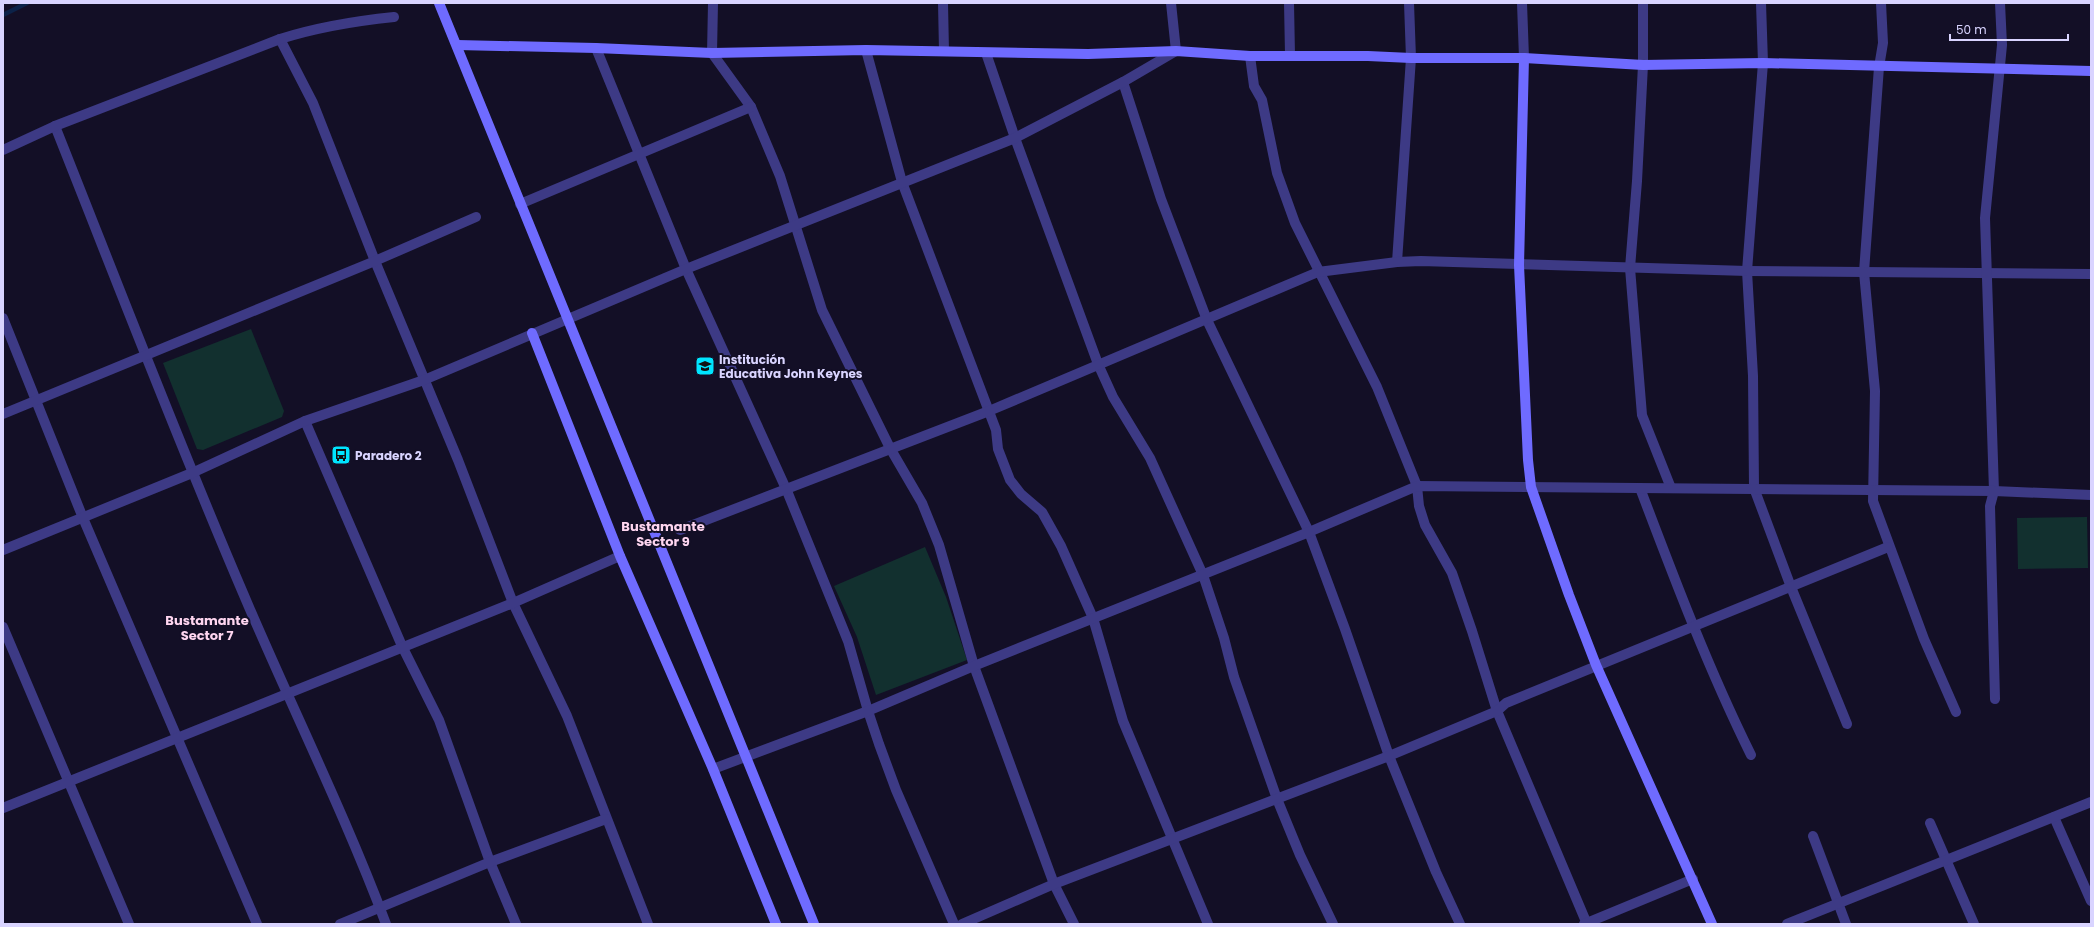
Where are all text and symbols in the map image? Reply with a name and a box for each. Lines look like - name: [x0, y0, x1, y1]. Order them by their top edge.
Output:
- scale bar: [1950, 16, 2068, 42]
- text: 50 m: [1956, 21, 1987, 38]
- place label: Institución Educativa John Keynes: [719, 351, 863, 382]
- school or university icon: Institución Educativa John Keynes: [694, 355, 716, 377]
- bus stop icon: Paradero 2: [330, 444, 352, 466]
- place label: Paradero 2: [355, 447, 422, 464]
- district label: Bustamante Sector 9: [621, 517, 705, 551]
- district label: Bustamante Sector 7: [165, 611, 249, 645]

